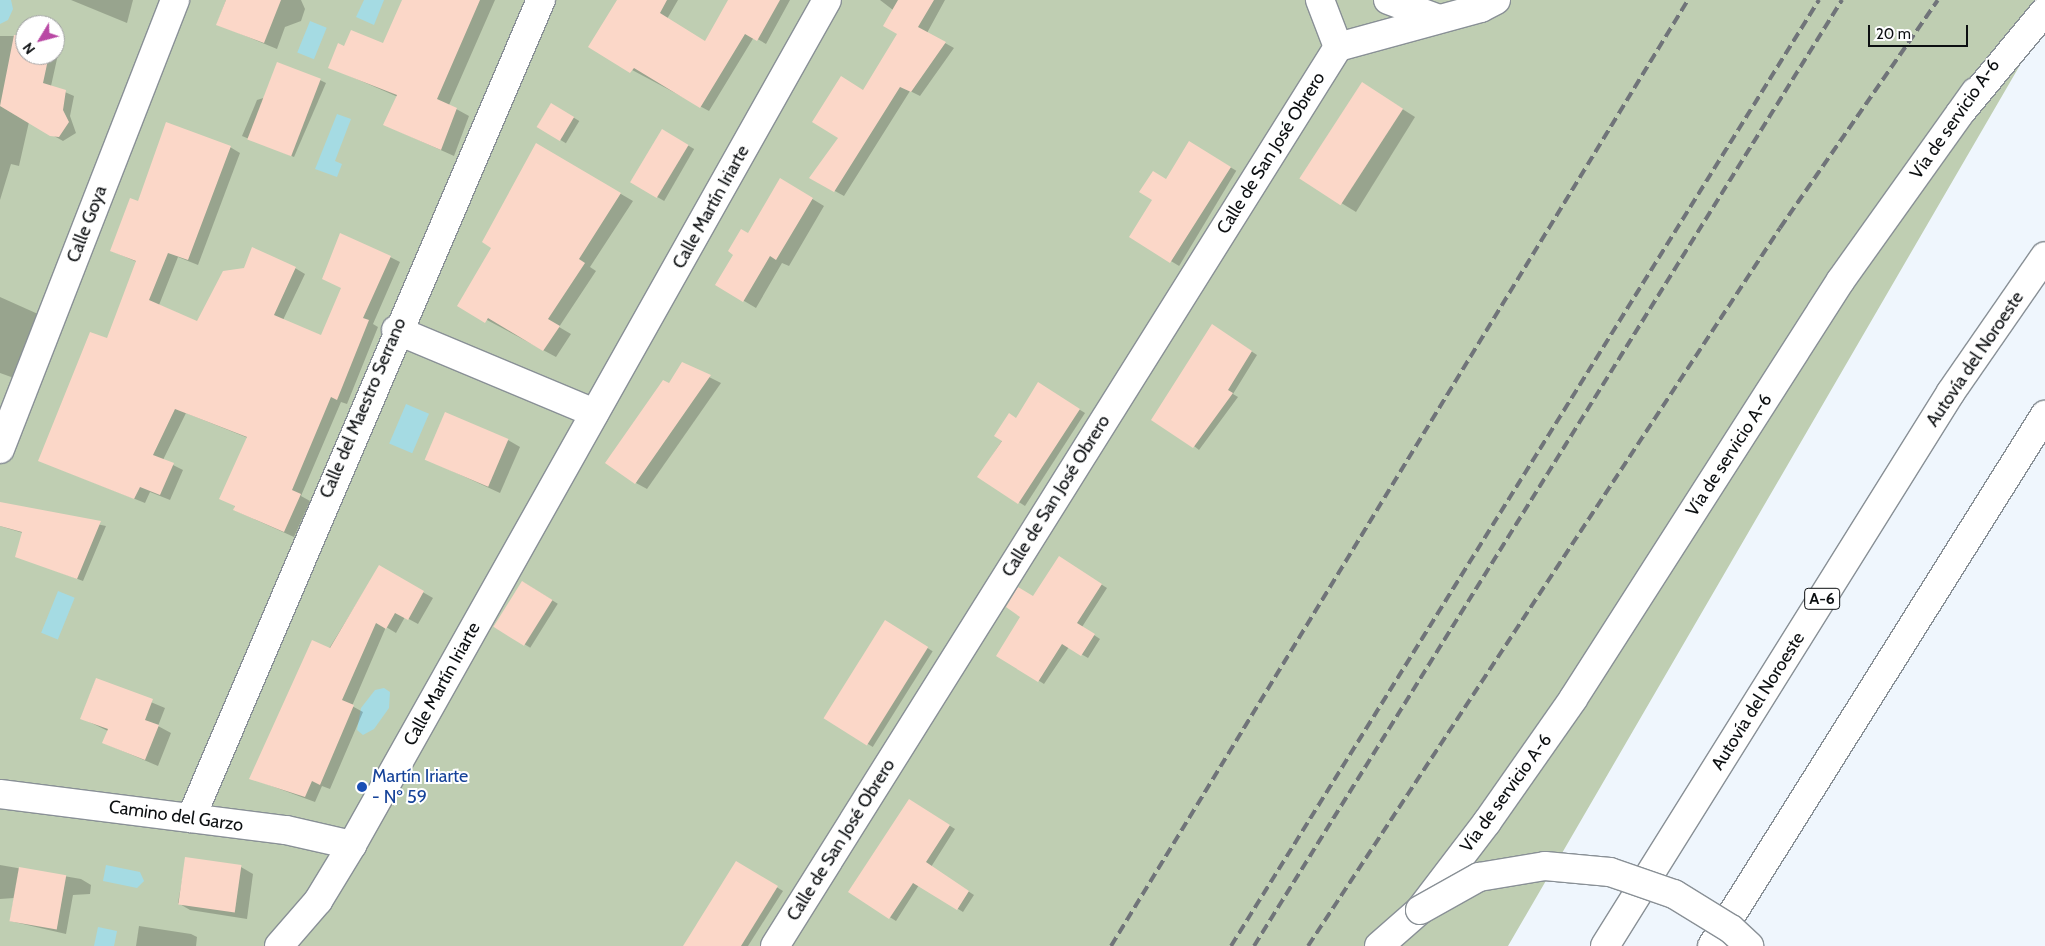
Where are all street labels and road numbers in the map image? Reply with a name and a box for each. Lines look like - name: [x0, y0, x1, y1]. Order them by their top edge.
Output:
- street label: Vía de servicio A-6: [1906, 55, 2004, 183]
- street label: Calle de San José Obrero: [1212, 68, 1330, 238]
- street label: Calle Martín Iriarte: [668, 142, 754, 272]
- street label: Calle Goya: [62, 182, 112, 266]
- street label: Autovía del Noroeste: [1922, 287, 2028, 431]
- street label: Calle del Maestro Serrano: [315, 315, 411, 501]
- street label: Vía de servicio A-6: [1681, 390, 1777, 520]
- street label: Calle de San José Obrero: [997, 411, 1115, 581]
- road number: A-6: [1803, 586, 1841, 612]
- street label: Calle Martín Iriarte: [399, 619, 485, 749]
- street label: Autovía del Noroeste: [1707, 628, 1809, 774]
- street label: Vía de servicio A-6: [1456, 729, 1556, 857]
- street label: Calle de San José Obrero: [782, 755, 900, 925]
- street label: Camino del Garzo: [107, 796, 245, 836]

